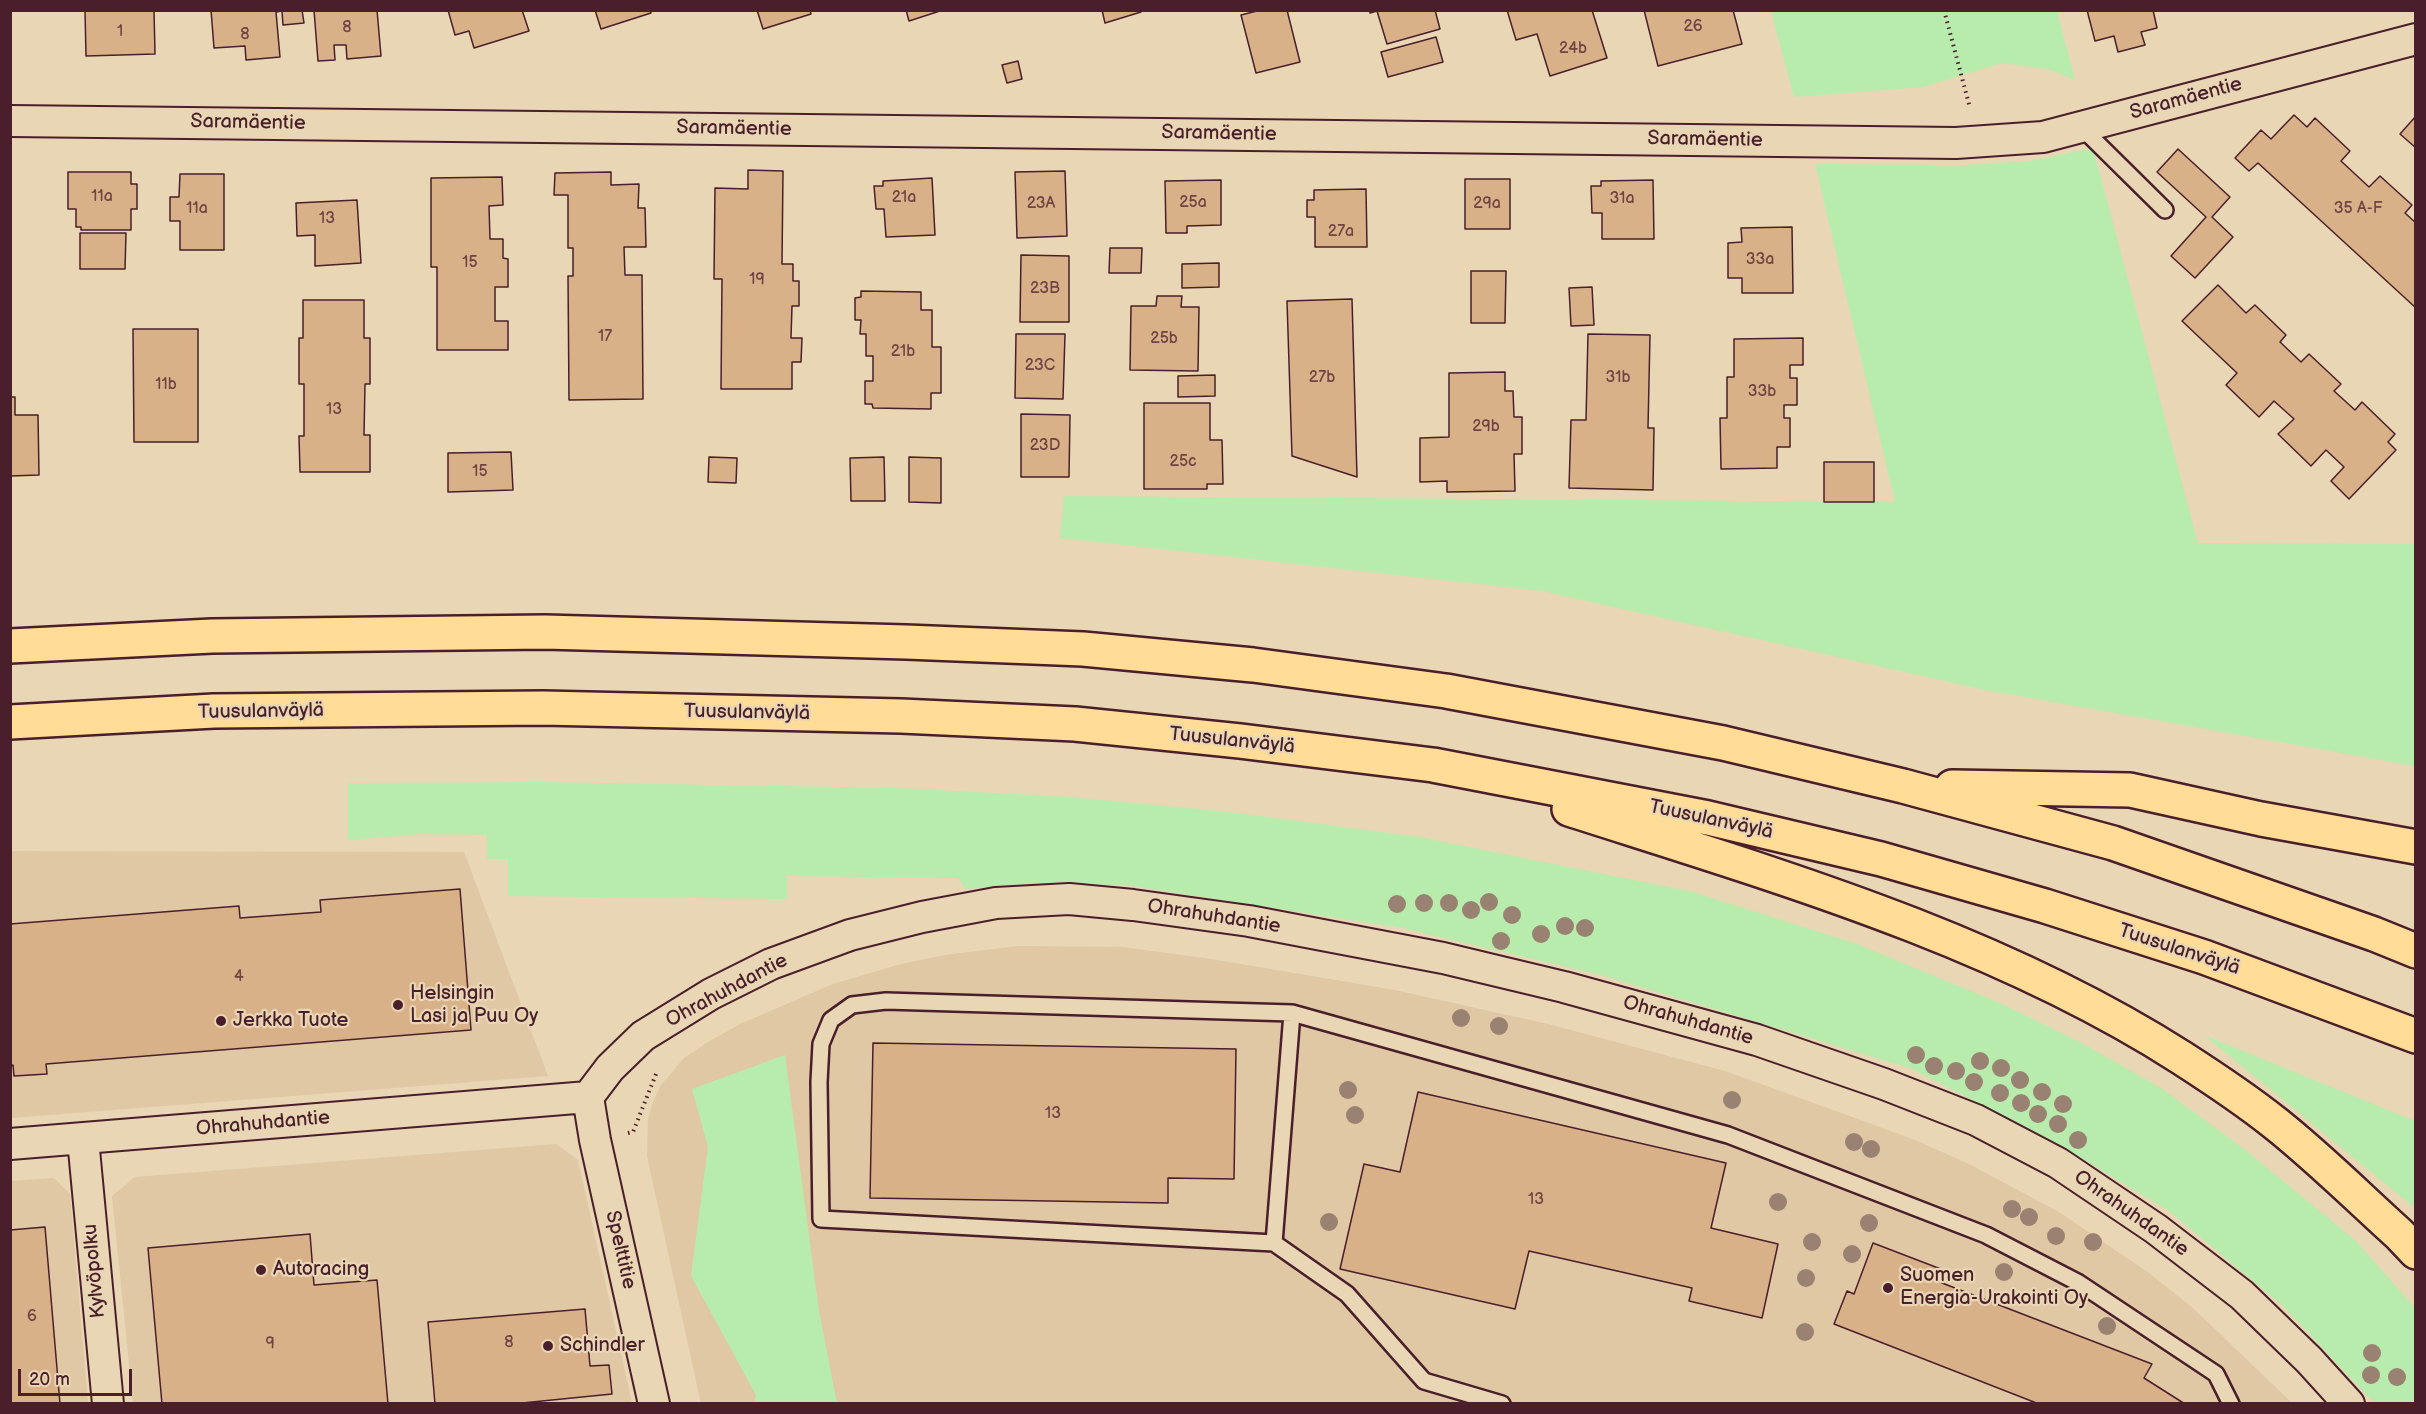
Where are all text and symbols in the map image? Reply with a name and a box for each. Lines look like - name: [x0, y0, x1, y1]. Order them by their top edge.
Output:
- house number: 26: [1683, 17, 1703, 37]
- house number: 8: [342, 18, 352, 38]
- house number: 1: [117, 22, 123, 42]
- house number: 8: [240, 25, 250, 45]
- house number: 24b: [1559, 39, 1587, 59]
- street label: Saramäentie: [2127, 72, 2245, 126]
- street label: Saramäentie: [190, 110, 306, 136]
- street label: Saramäentie: [676, 116, 792, 142]
- street label: Saramäentie: [1161, 121, 1277, 147]
- street label: Saramäentie: [1647, 127, 1763, 153]
- house number: 11a: [91, 187, 113, 207]
- house number: 21a: [892, 188, 916, 208]
- house number: 31a: [1609, 189, 1635, 209]
- house number: 25a: [1179, 193, 1207, 213]
- house number: 23A: [1027, 194, 1055, 214]
- house number: 29a: [1473, 194, 1501, 214]
- house number: 11a: [186, 199, 208, 219]
- house number: 35 A-F: [2334, 199, 2382, 219]
- house number: 13: [319, 209, 335, 229]
- house number: 27a: [1328, 222, 1354, 242]
- house number: 33a: [1746, 250, 1774, 270]
- house number: 15: [462, 253, 478, 273]
- house number: 19: [749, 270, 765, 290]
- house number: 23B: [1030, 279, 1060, 299]
- house number: 17: [598, 327, 612, 347]
- house number: 25b: [1150, 329, 1178, 349]
- house number: 21b: [891, 342, 915, 362]
- house number: 23C: [1025, 356, 1055, 376]
- house number: 27b: [1309, 368, 1335, 388]
- house number: 31b: [1605, 368, 1631, 388]
- house number: 11b: [155, 375, 177, 395]
- house number: 33b: [1748, 382, 1776, 402]
- house number: 13: [326, 400, 342, 420]
- house number: 29b: [1472, 417, 1500, 437]
- house number: 23D: [1030, 436, 1060, 456]
- house number: 25c: [1169, 452, 1197, 472]
- house number: 15: [472, 462, 488, 482]
- street label: Tuusulanväylä: [198, 699, 324, 725]
- street label: Tuusulanväylä: [684, 700, 810, 726]
- street label: Tuusulanväylä: [1168, 722, 1296, 760]
- street label: Tuusulanväylä: [1647, 795, 1775, 845]
- street label: Ohrahuhdantie: [1146, 895, 1282, 939]
- street label: Tuusulanväylä: [2115, 919, 2243, 981]
- street label: Ohrahuhdantie: [662, 949, 792, 1033]
- house number: 4: [234, 967, 244, 987]
- place label: Helsingin Lasi ja Puu Oy: [410, 982, 538, 1029]
- street label: Ohrahuhdantie: [1620, 991, 1756, 1051]
- marker: Helsingin Lasi ja Puu Oy: [391, 998, 405, 1012]
- place label: Jerkka Tuote: [233, 1009, 348, 1033]
- marker: Jerkka Tuote: [214, 1014, 228, 1028]
- house number: 13: [1045, 1104, 1061, 1124]
- street label: Ohrahuhdantie: [195, 1106, 331, 1142]
- street label: Ohrahuhdantie: [2069, 1166, 2193, 1262]
- house number: 13: [1528, 1190, 1544, 1210]
- street label: Spelttitie: [599, 1208, 641, 1292]
- street label: Kylvöpolku: [79, 1223, 111, 1319]
- place label: Autoracing: [273, 1258, 369, 1282]
- marker: Autoracing: [254, 1263, 268, 1277]
- place label: Suomen Energia-Urakointi Oy: [1900, 1264, 2088, 1311]
- marker: Suomen Energia-Urakointi Oy: [1881, 1281, 1895, 1295]
- house number: 6: [27, 1307, 37, 1327]
- house number: 8: [504, 1333, 514, 1353]
- house number: 9: [265, 1334, 275, 1354]
- place label: Schindler: [560, 1334, 645, 1358]
- marker: Schindler: [541, 1339, 555, 1353]
- scale bar: [21, 1357, 135, 1395]
- text: 20 m: [29, 1369, 70, 1390]

